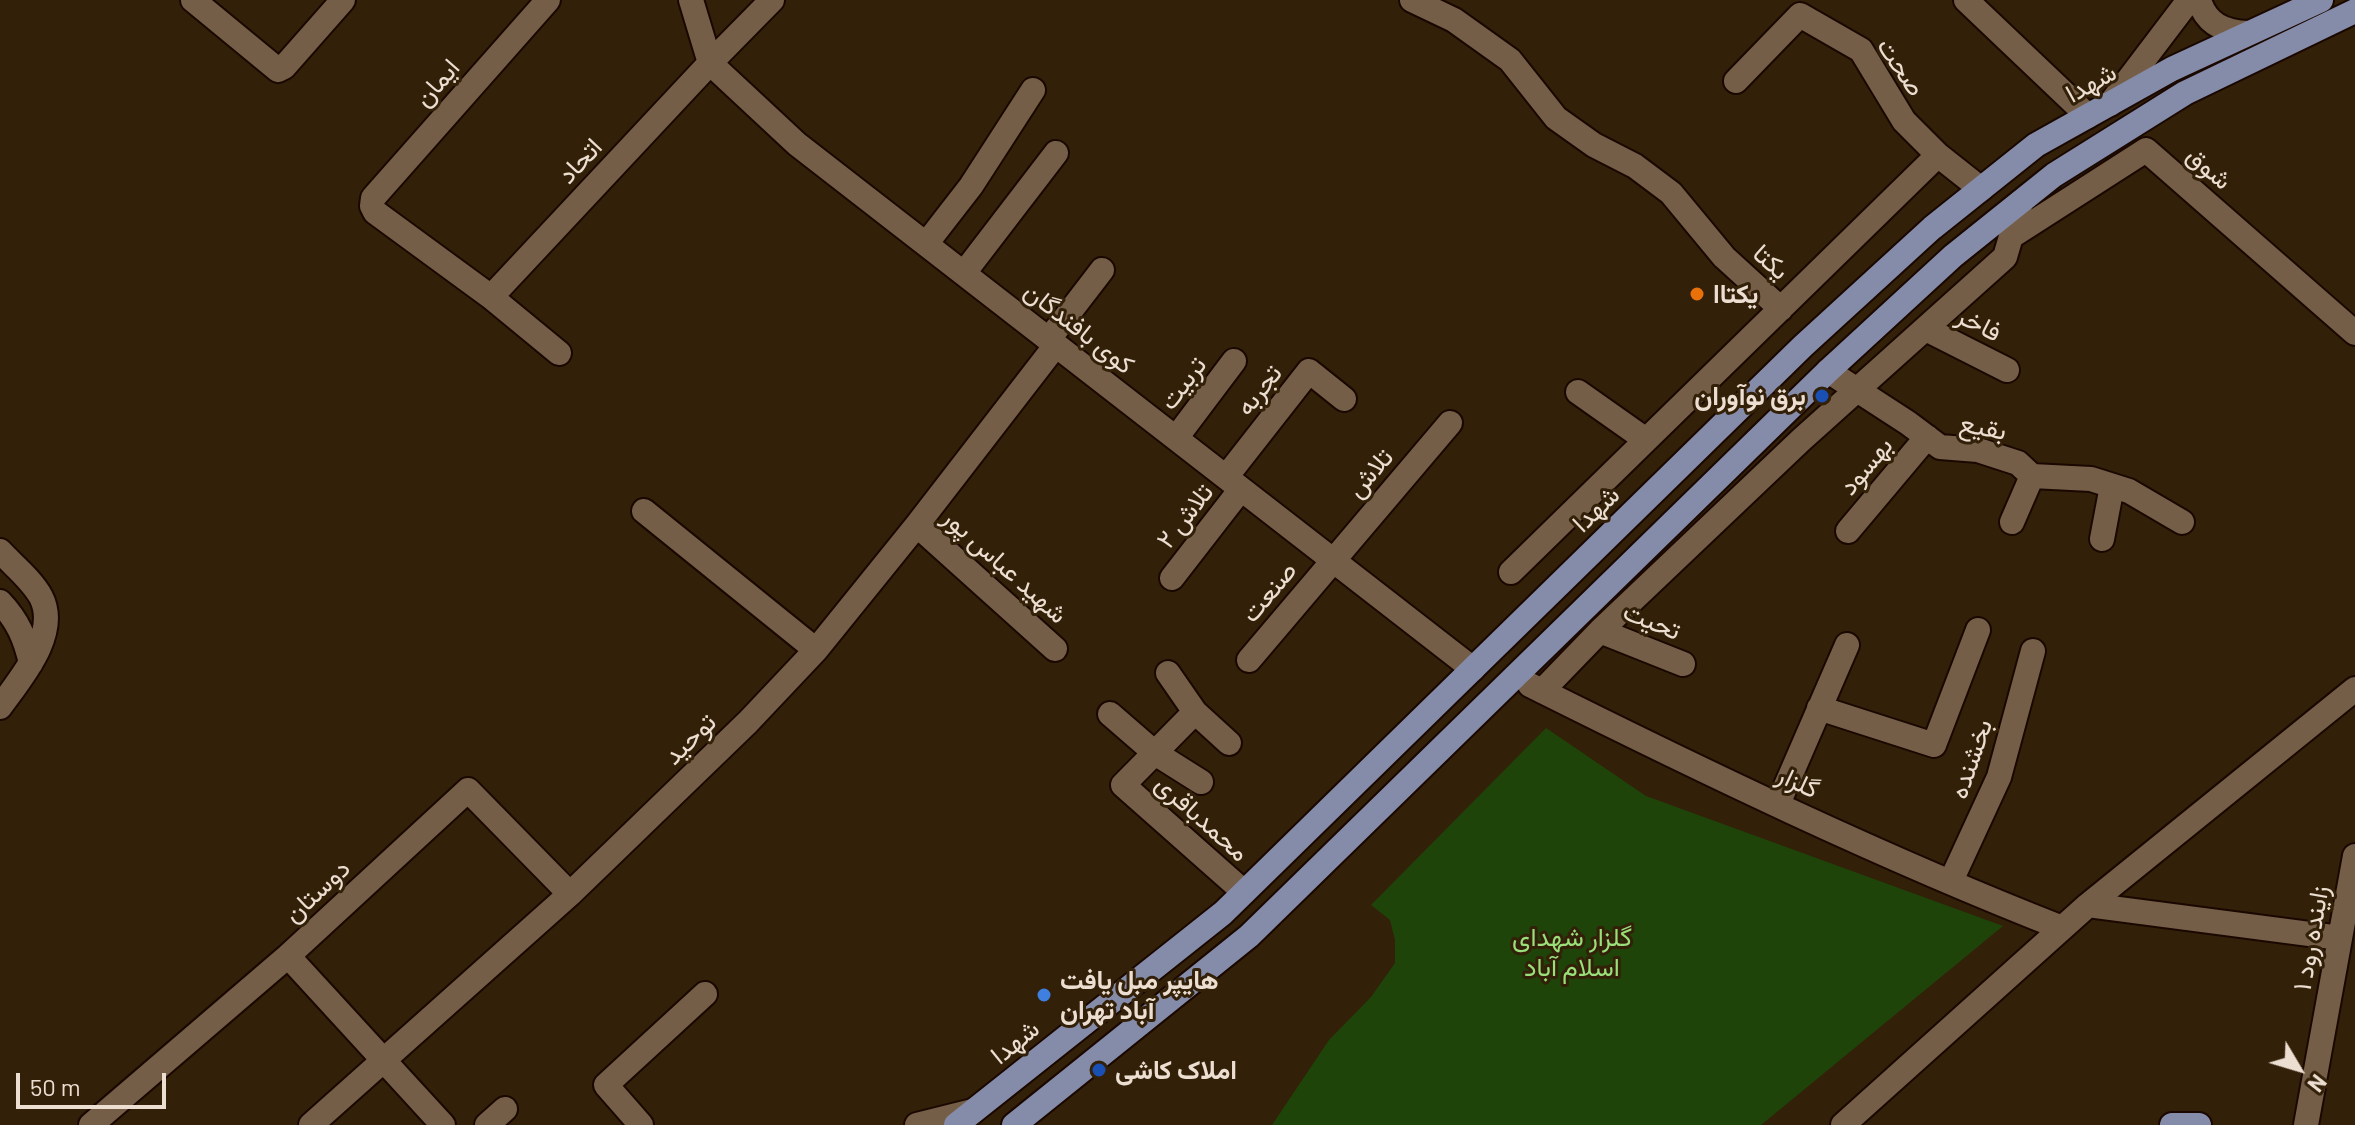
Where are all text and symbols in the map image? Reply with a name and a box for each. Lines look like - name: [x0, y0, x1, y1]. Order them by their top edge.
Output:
- street label: صحت: [1870, 32, 1932, 102]
- street label: ایمان: [408, 53, 466, 113]
- street label: شهدا: [2060, 56, 2122, 110]
- street label: اتحاد: [551, 132, 609, 190]
- street label: شوق: [2180, 140, 2238, 196]
- street label: یکتا: [1746, 238, 1796, 286]
- street label: کوی بافندگان: [1018, 275, 1140, 381]
- place label: یکتاا: [1713, 278, 1758, 310]
- marker: یکتاا: [1688, 285, 1706, 303]
- street label: فاخر: [1951, 300, 2007, 348]
- street label: تربیت: [1153, 350, 1213, 416]
- street label: تجربه: [1229, 358, 1289, 422]
- place label: برق نوآوران: [1694, 380, 1806, 412]
- marker: برق نوآوران: [1813, 387, 1831, 405]
- street label: بقیع: [1957, 407, 2009, 447]
- street label: بهسود: [1833, 430, 1899, 502]
- street label: تلاش: [1340, 442, 1400, 504]
- street label: تلاش ۲: [1150, 477, 1220, 555]
- street label: شهدا: [1566, 479, 1626, 539]
- street label: شهید عباس پور: [936, 502, 1074, 630]
- street label: صنعت: [1235, 555, 1303, 629]
- street label: تحیت: [1619, 595, 1685, 647]
- street label: توحید: [658, 707, 722, 771]
- street label: بخشنده: [1943, 715, 1999, 803]
- street label: گلزار: [1772, 759, 1824, 805]
- street label: محمدباقری: [1149, 768, 1255, 868]
- street label: دوستان: [278, 853, 356, 929]
- street label: زاینده رود ۱: [2286, 883, 2336, 993]
- park label: گلزار شهدای اسلام آباد: [1512, 921, 1632, 982]
- place label: هایپر مبل یافت آباد تهران: [1060, 964, 1219, 1026]
- marker: هایپر مبل یافت آباد تهران: [1035, 986, 1053, 1004]
- street label: شهدا: [984, 1013, 1046, 1071]
- north arrow: [2259, 1029, 2339, 1109]
- place label: املاک کاشی: [1115, 1054, 1237, 1086]
- scale bar: [20, 1057, 170, 1107]
- marker: املاک کاشی: [1090, 1061, 1108, 1079]
- text: N: [2303, 1070, 2333, 1098]
- text: 50 m: [30, 1072, 81, 1101]

